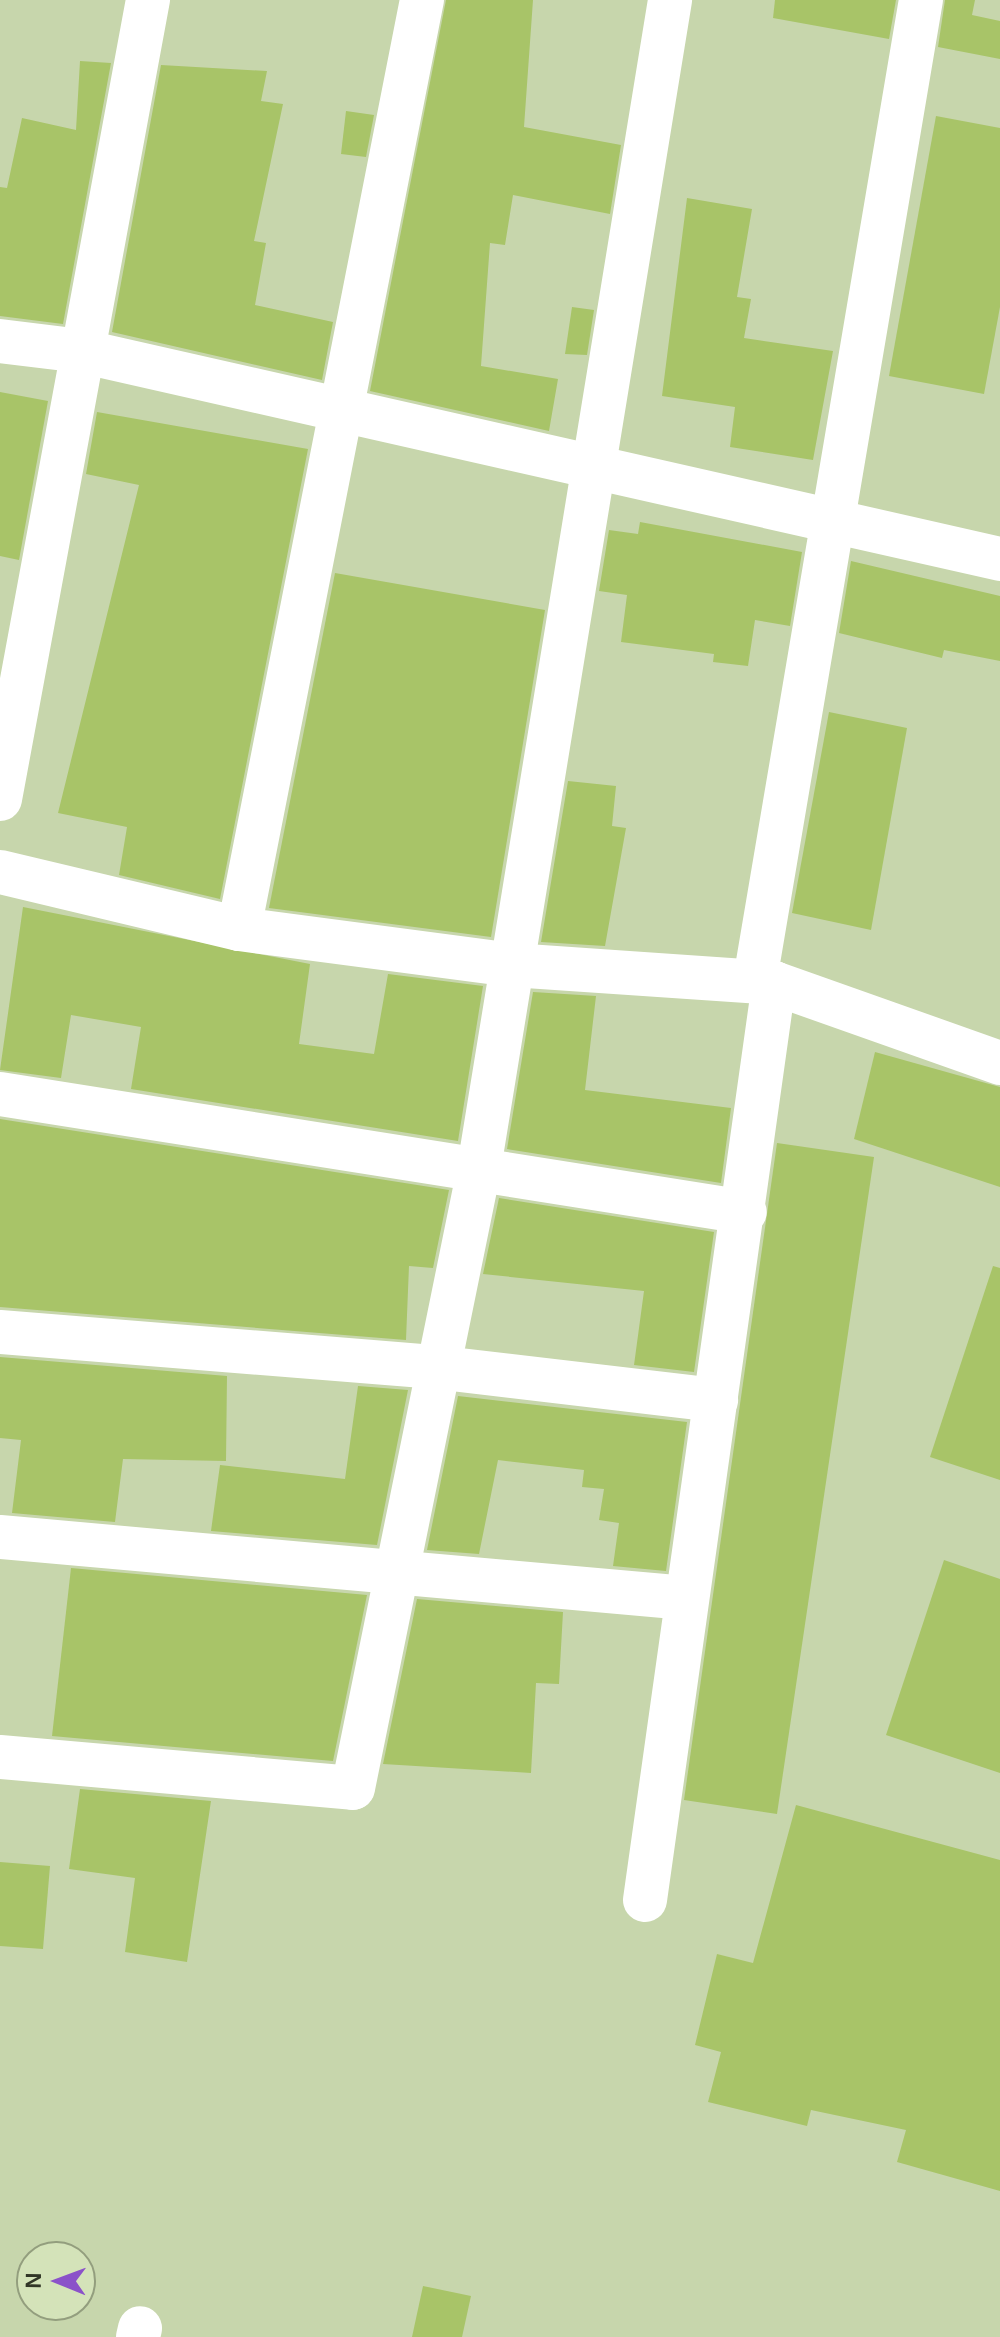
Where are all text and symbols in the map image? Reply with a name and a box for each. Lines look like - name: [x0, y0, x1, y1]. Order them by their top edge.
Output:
- north arrow: [16, 2241, 96, 2321]
- text: N: [21, 2272, 46, 2289]

